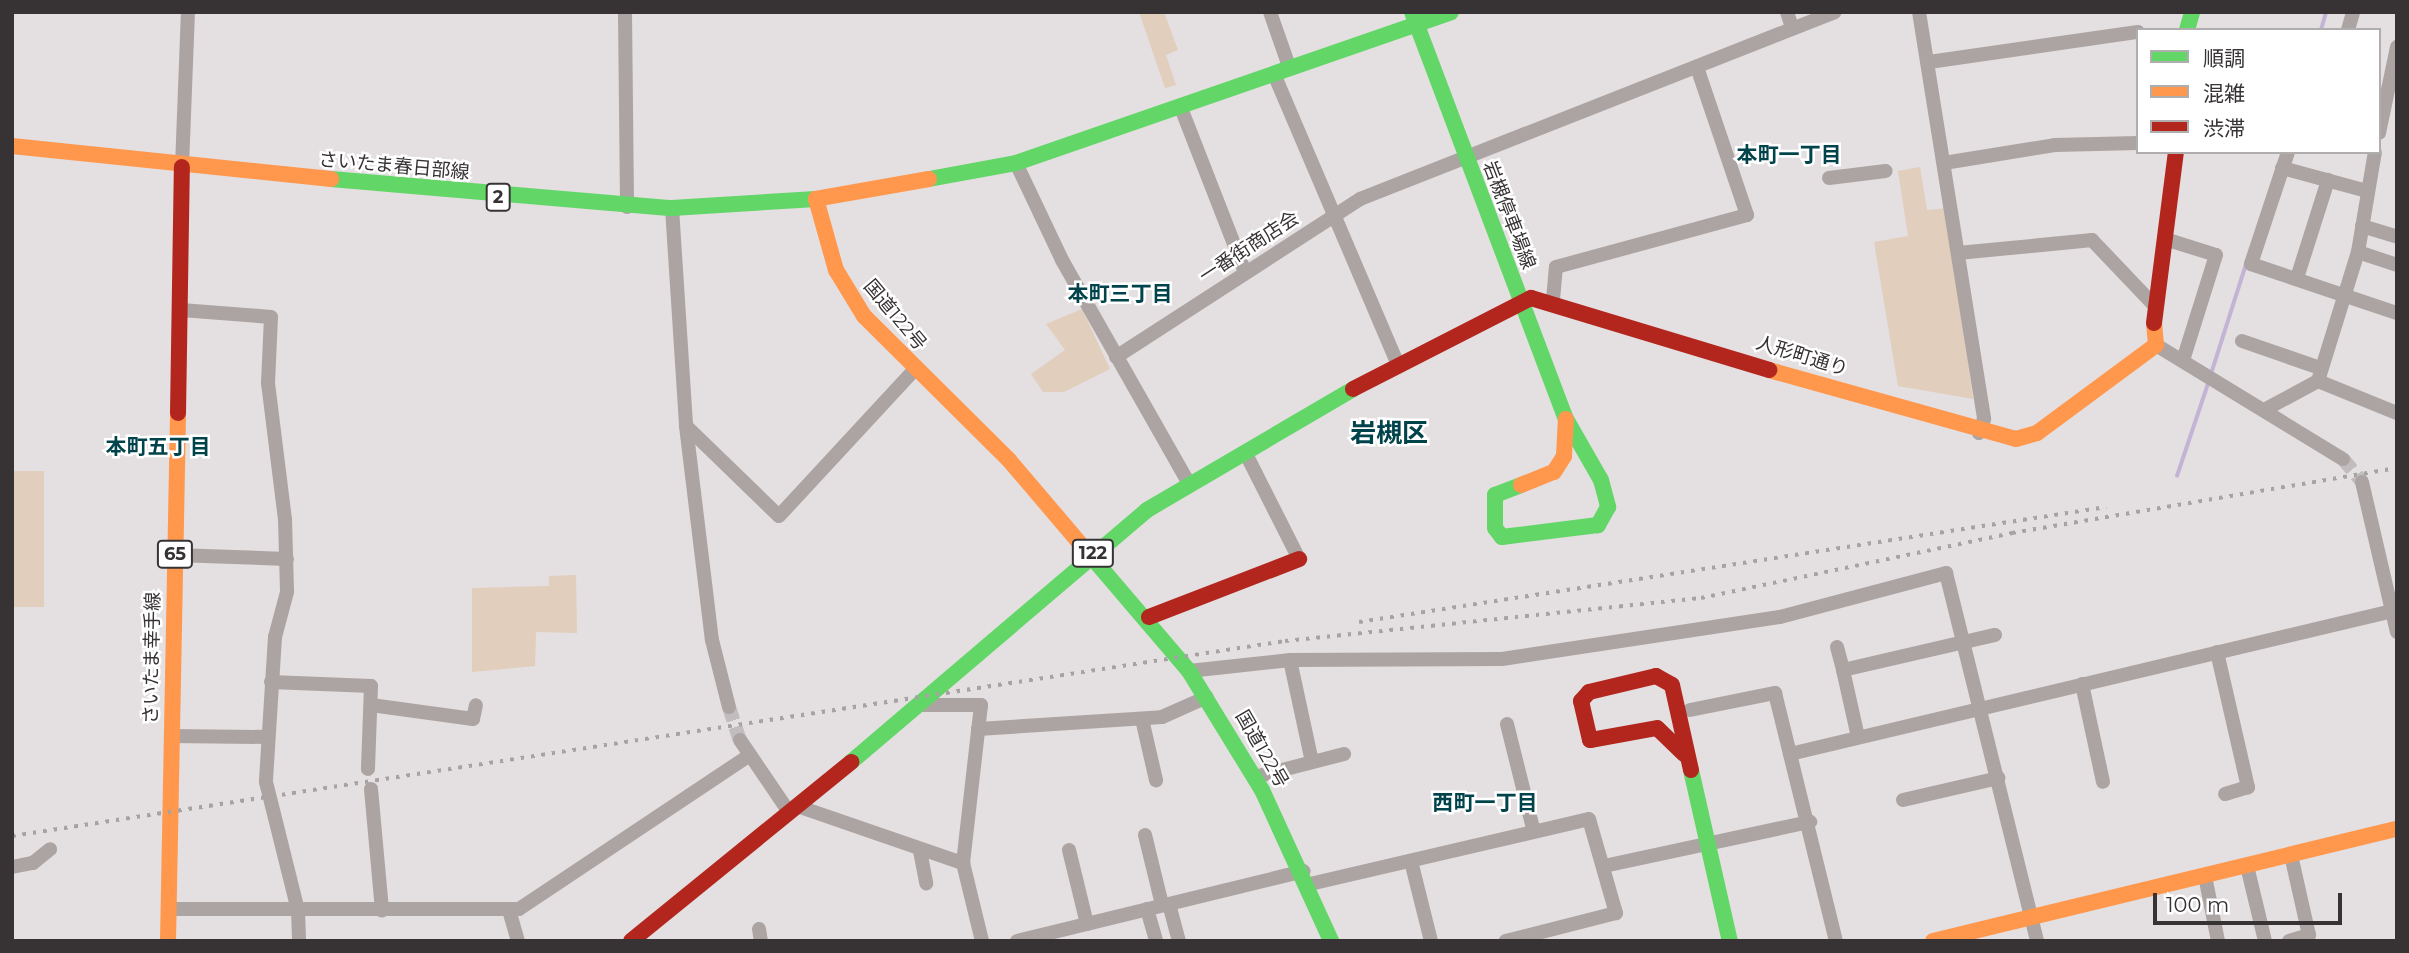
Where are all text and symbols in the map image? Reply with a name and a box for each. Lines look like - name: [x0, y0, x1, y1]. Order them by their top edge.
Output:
- legend: [2136, 28, 2381, 154]
- text: 順調: [2203, 46, 2245, 71]
- text: 混雑: [2203, 81, 2245, 106]
- text: 渋滞: [2203, 116, 2245, 141]
- district label: 本町一丁目: [1737, 142, 1841, 168]
- street label: さいたま春日部線: [317, 148, 471, 184]
- street label: 岩槻停車場線: [1478, 158, 1540, 272]
- road number: 2: [484, 182, 512, 212]
- street label: 一番街商店会: [1195, 206, 1303, 288]
- street label: 国道122号: [859, 275, 931, 355]
- district label: 本町三丁目: [1068, 281, 1172, 307]
- street label: 人形町通り: [1753, 331, 1851, 381]
- district label: 岩槻区: [1350, 418, 1428, 450]
- district label: 本町五丁目: [106, 434, 210, 460]
- road number: 122: [1070, 538, 1116, 568]
- road number: 65: [156, 540, 194, 568]
- street label: さいたま幸手線: [139, 591, 165, 725]
- street label: 国道122号: [1231, 706, 1293, 792]
- district label: 西町一丁目: [1433, 790, 1537, 816]
- scale bar: [2157, 880, 2346, 924]
- text: 100 m: [2166, 892, 2229, 917]

